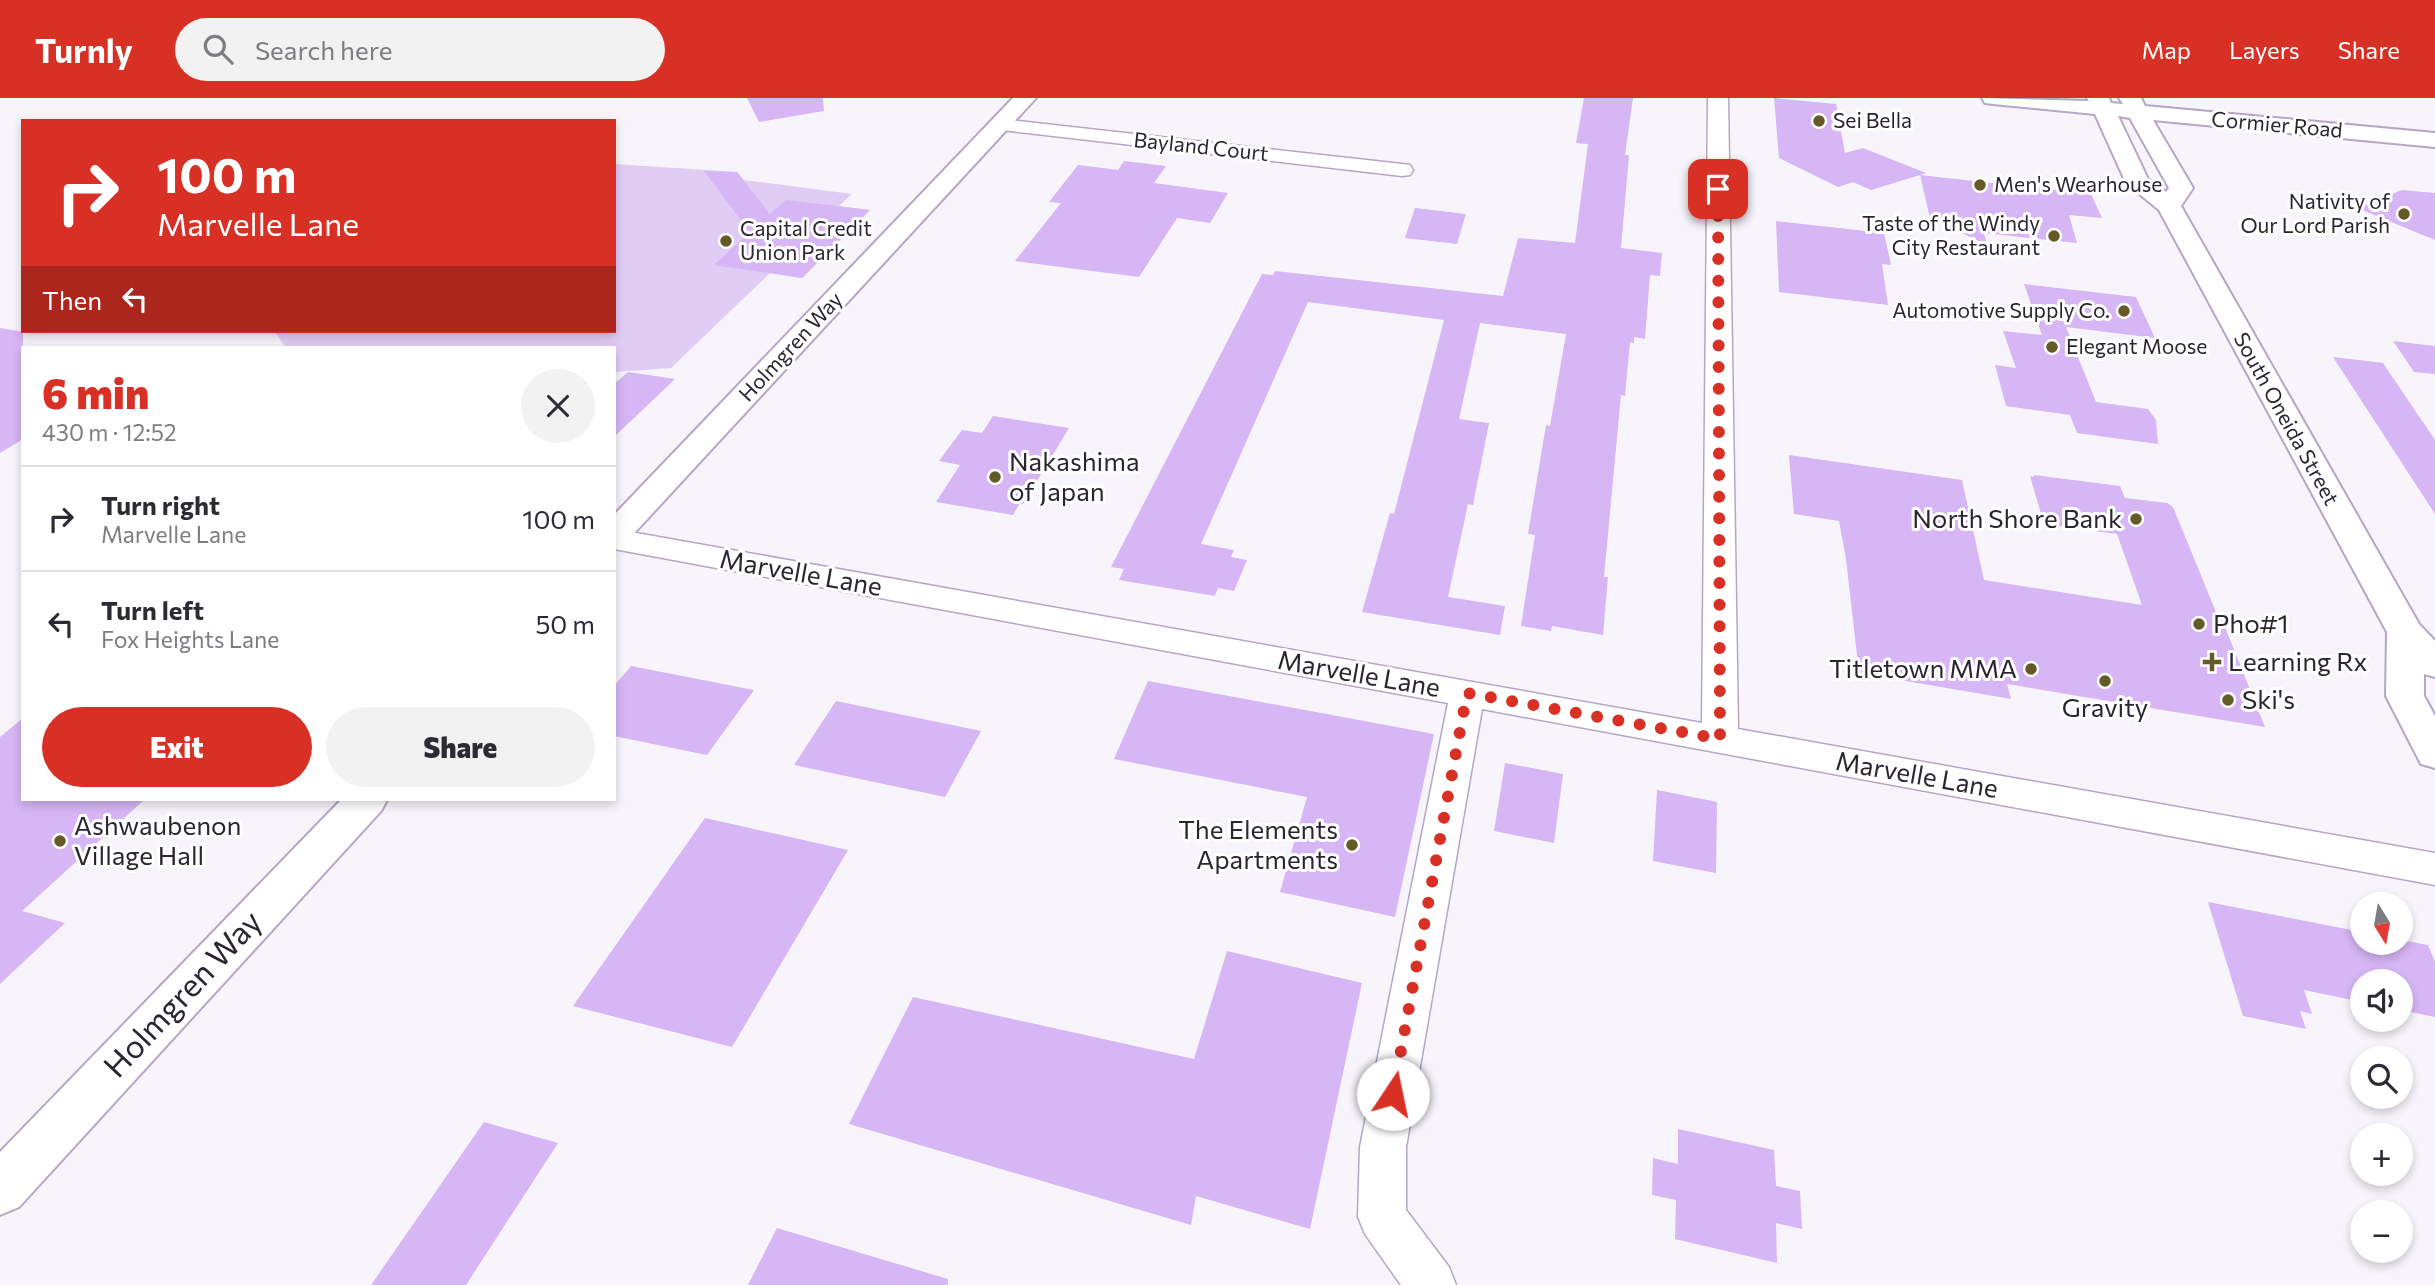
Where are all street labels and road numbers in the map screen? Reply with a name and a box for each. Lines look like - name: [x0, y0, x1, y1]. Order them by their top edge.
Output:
- street label: Cormier Road: [2211, 105, 2344, 142]
- street label: Bayland Court: [1133, 126, 1270, 165]
- street label: Holmgren Way: [733, 286, 847, 406]
- street label: South Oneida Street: [2229, 328, 2345, 509]
- street label: Marvelle Lane: [718, 542, 885, 601]
- street label: Marvelle Lane: [1276, 643, 1443, 702]
- street label: Marvelle Lane: [1834, 744, 2001, 803]
- street label: Holmgren Way: [94, 901, 269, 1085]

